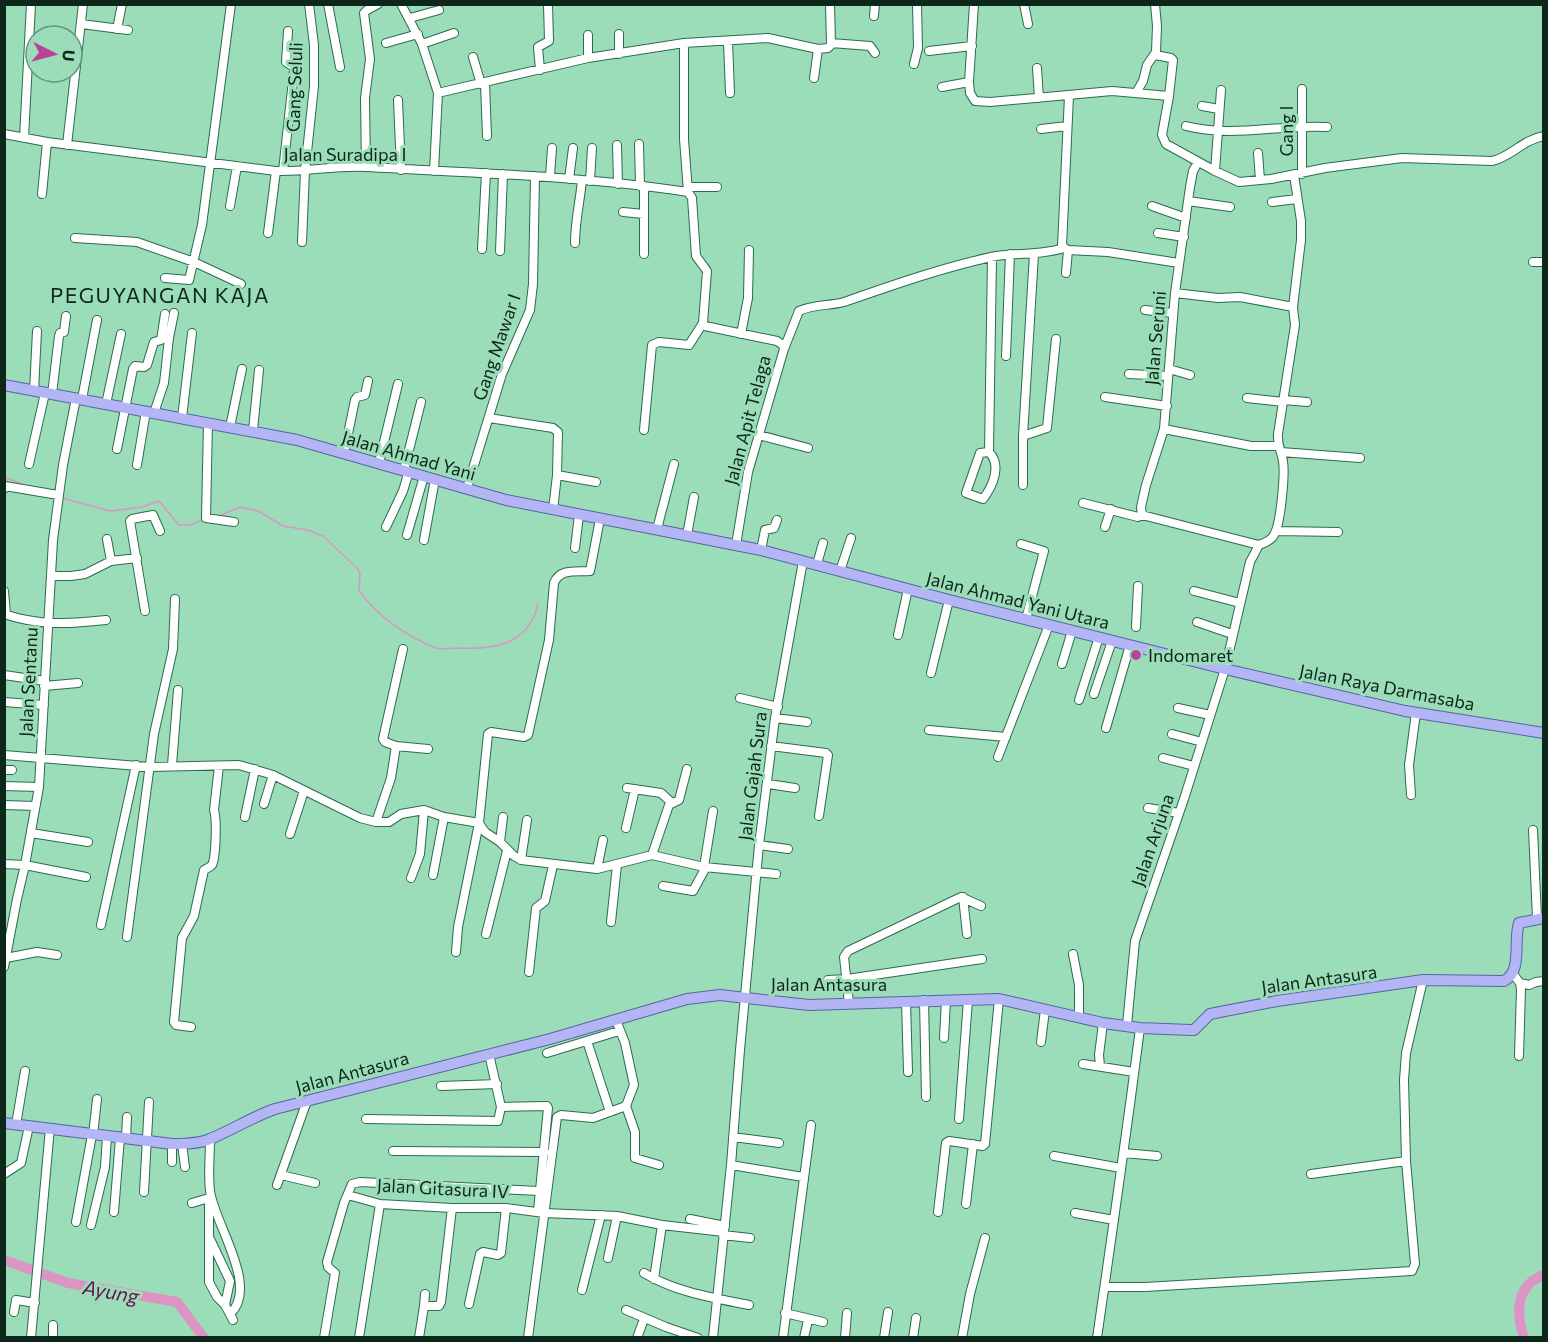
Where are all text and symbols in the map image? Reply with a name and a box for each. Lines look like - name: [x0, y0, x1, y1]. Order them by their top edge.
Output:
- north arrow: [24, 24, 84, 84]
- street label: Gang Seluli: [281, 42, 307, 132]
- text: U: [59, 49, 79, 62]
- street label: Gang I: [1275, 105, 1297, 157]
- street label: Jalan Suradipa I: [284, 143, 407, 165]
- district label: PEGUYANGAN KAJA: [50, 282, 270, 307]
- street label: Jalan Seruni: [1140, 290, 1170, 386]
- street label: Gang Mawar I: [467, 291, 525, 403]
- street label: Jalan Apit Telaga: [719, 353, 775, 487]
- street label: Jalan Ahmad Yani: [339, 425, 479, 485]
- street label: Jalan Ahmad Yani Utara: [924, 567, 1112, 633]
- street label: Jalan Sentanu: [14, 627, 42, 737]
- place label: Indomaret: [1148, 644, 1233, 666]
- marker: Indomaret: [1129, 648, 1143, 662]
- street label: Jalan Raya Darmasaba: [1297, 659, 1477, 715]
- street label: Jalan Gajah Sura: [733, 710, 771, 842]
- street label: Jalan Arjuna: [1126, 791, 1178, 889]
- street label: Jalan Antasura: [1260, 960, 1378, 998]
- street label: Jalan Antasura: [771, 973, 887, 995]
- street label: Jalan Antasura: [293, 1046, 411, 1098]
- street label: Jalan Gitasura IV: [376, 1174, 510, 1202]
- water label: Ayung: [80, 1274, 142, 1308]

